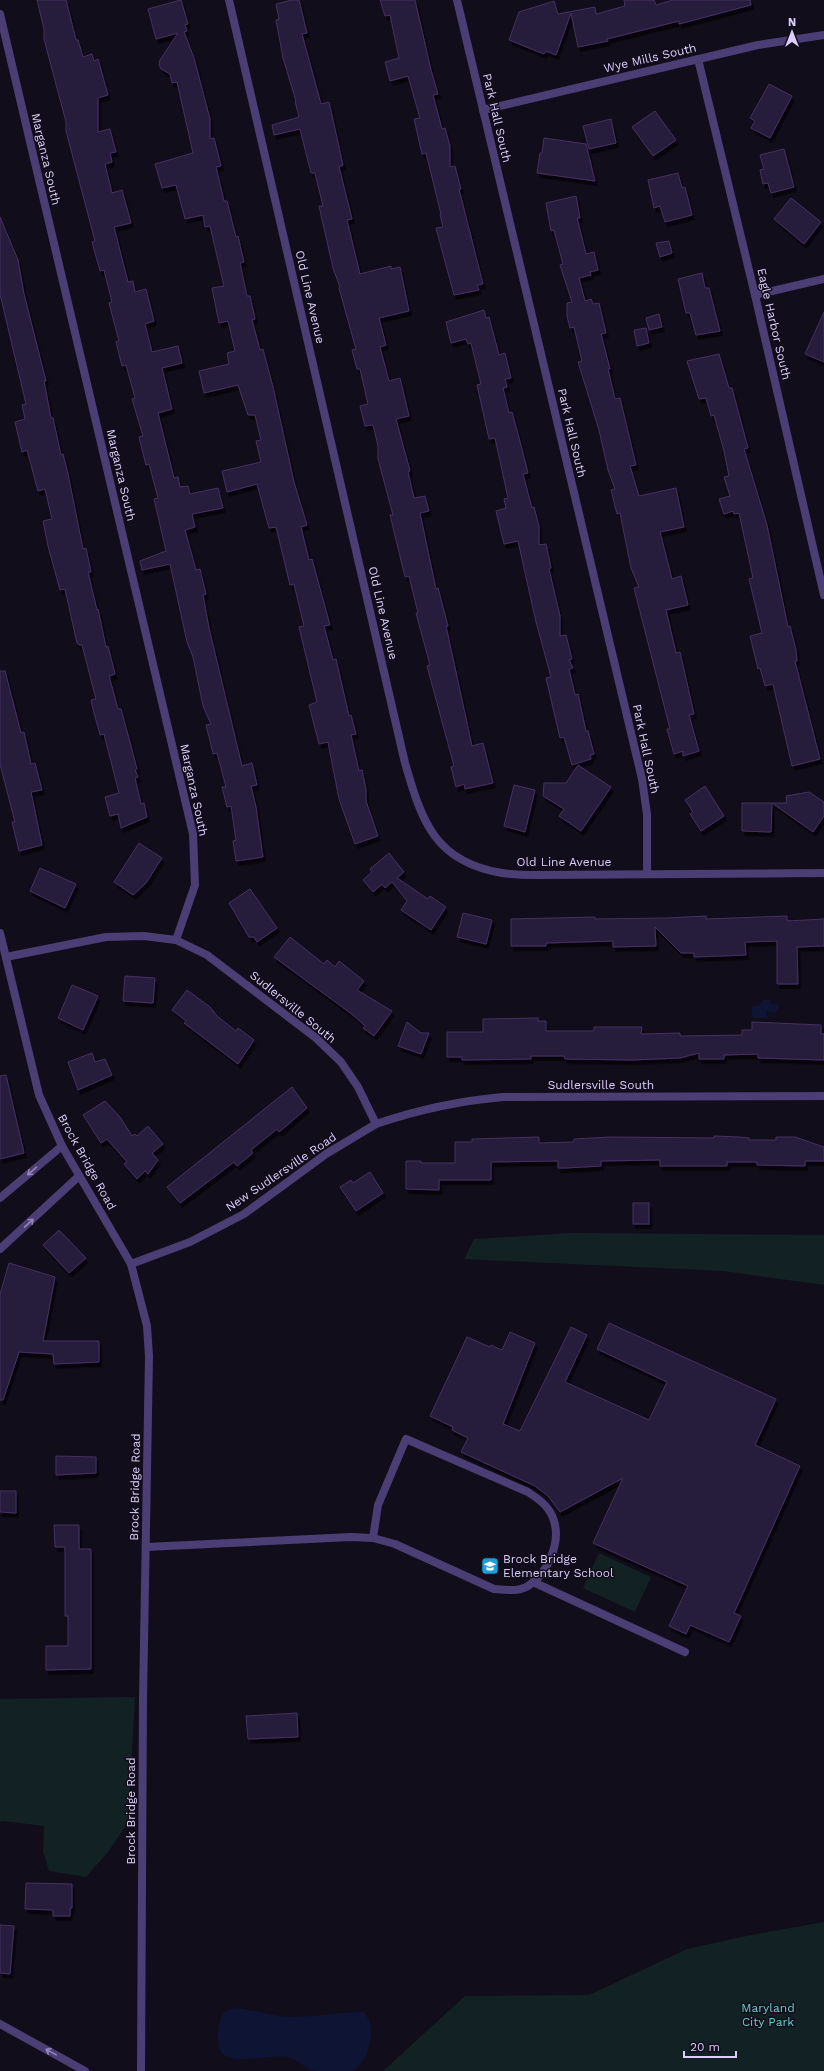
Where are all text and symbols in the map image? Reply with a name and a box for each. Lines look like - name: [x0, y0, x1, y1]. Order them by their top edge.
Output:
- north arrow: [772, 12, 812, 52]
- text: N: [788, 16, 796, 29]
- street label: Wye Mills South: [602, 41, 698, 75]
- street label: Park Hall South: [480, 72, 514, 164]
- street label: Marganza South: [29, 112, 63, 206]
- street label: Old Line Avenue: [292, 249, 328, 345]
- street label: Eagle Harbor South: [754, 267, 794, 381]
- street label: Park Hall South: [555, 387, 589, 479]
- street label: Marganza South: [104, 428, 138, 522]
- street label: Old Line Avenue: [365, 565, 401, 661]
- street label: Park Hall South: [630, 703, 662, 795]
- street label: Marganza South: [177, 743, 211, 837]
- street label: Old Line Avenue: [516, 855, 612, 869]
- street label: Sudlersville South: [247, 968, 339, 1046]
- street label: Sudlersville South: [548, 1078, 654, 1092]
- street label: Brock Bridge Road: [55, 1112, 119, 1212]
- street label: New Sudlersville Road: [223, 1130, 339, 1214]
- one-way arrow: [27, 1167, 38, 1176]
- one-way arrow: [24, 1218, 34, 1228]
- street label: Brock Bridge Road: [127, 1433, 143, 1541]
- place label: Brock Bridge Elementary School: [503, 1552, 614, 1580]
- school or university icon: Brock Bridge Elementary School: [480, 1556, 500, 1576]
- street label: Brock Bridge Road: [124, 1757, 138, 1865]
- park label: Maryland City Park: [741, 2001, 795, 2029]
- scale bar: [684, 2033, 736, 2059]
- text: 20 m: [690, 2040, 720, 2054]
- one-way arrow: [45, 2048, 57, 2056]

